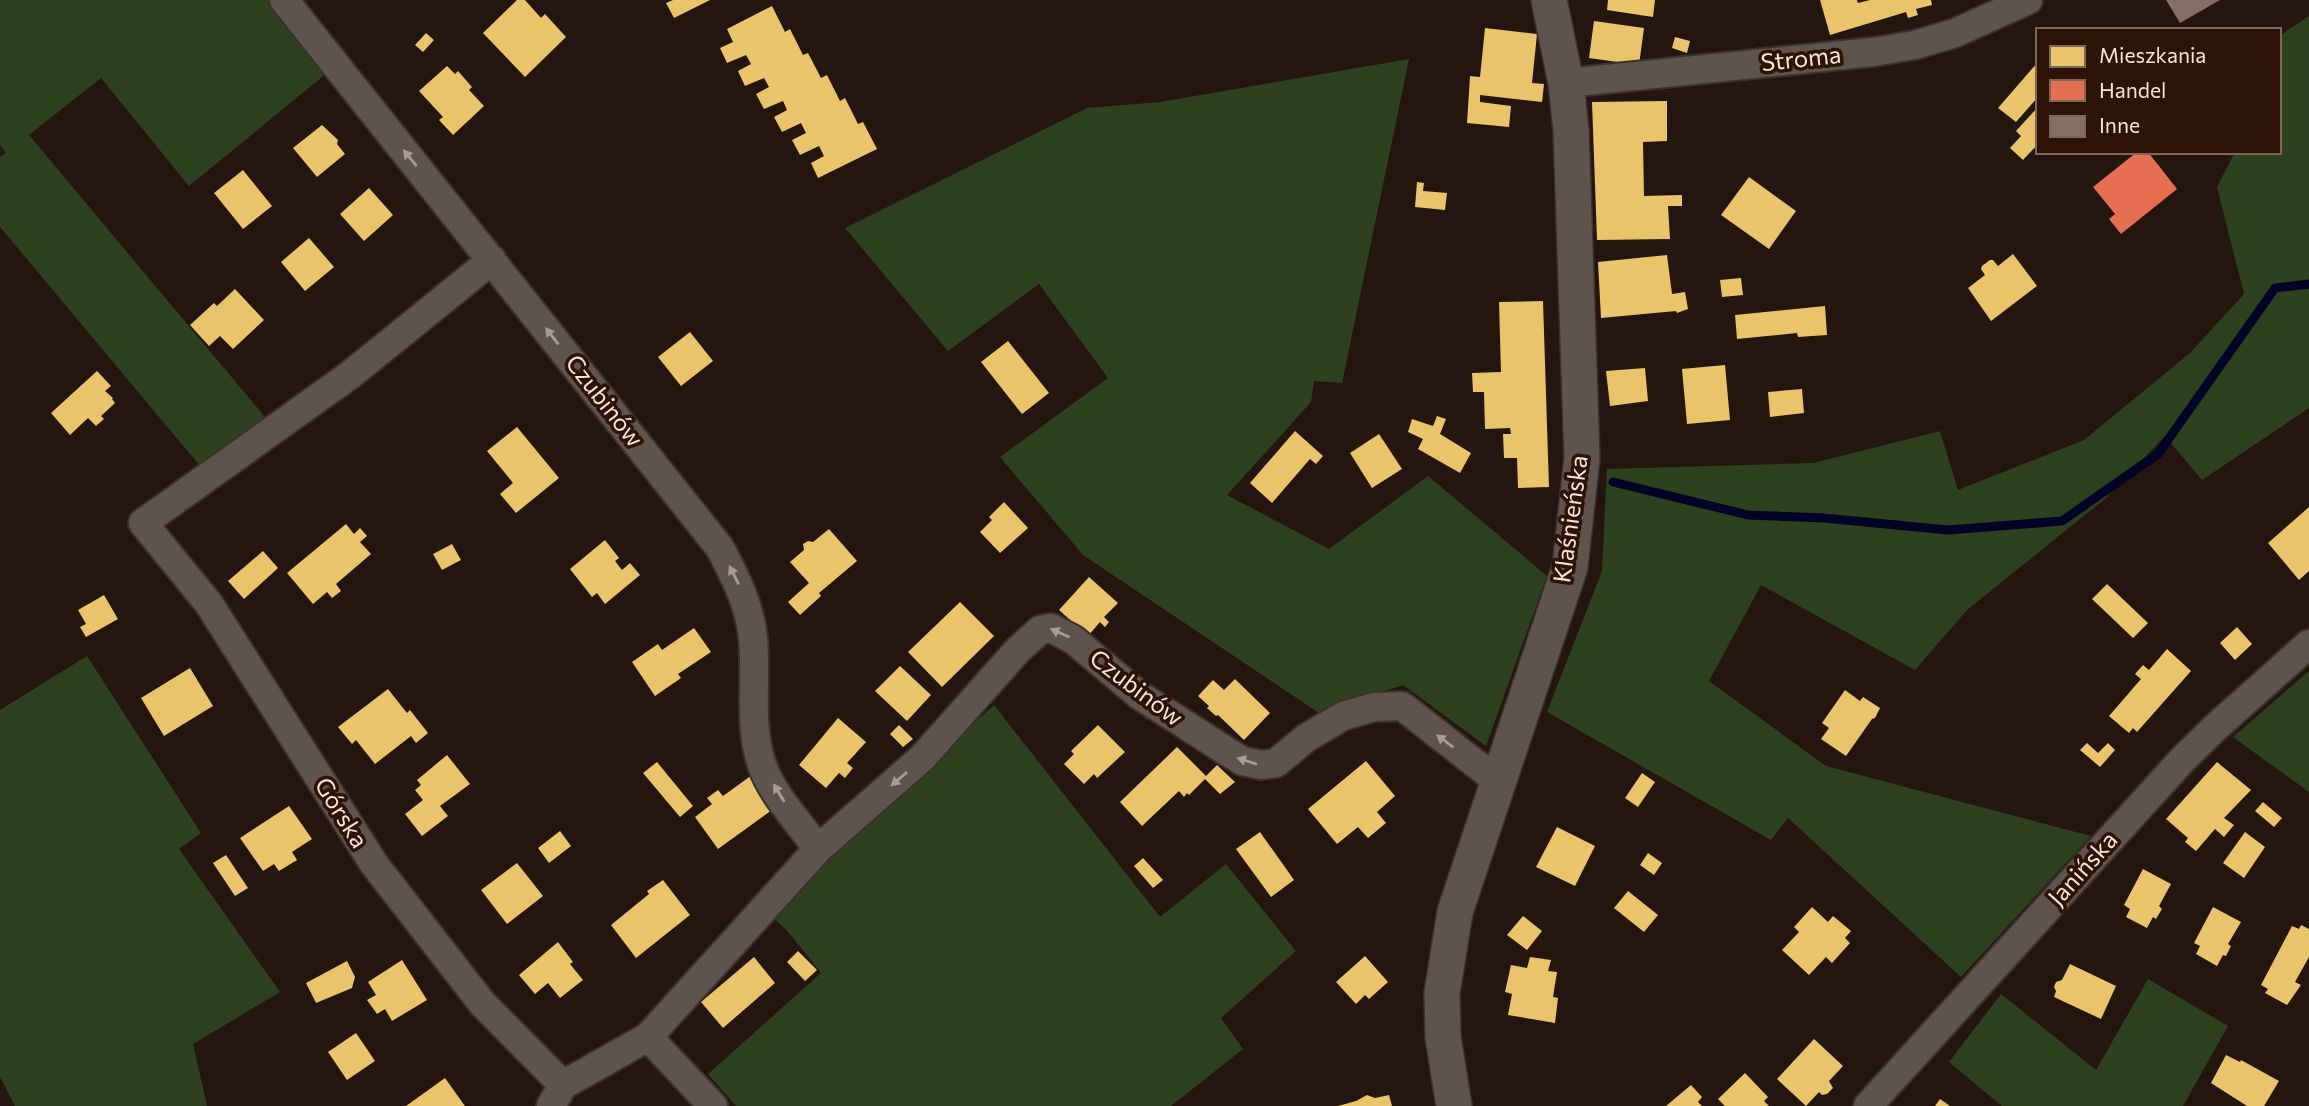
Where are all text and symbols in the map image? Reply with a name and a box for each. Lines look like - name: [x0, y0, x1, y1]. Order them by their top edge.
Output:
- legend: [2036, 28, 2281, 154]
- street label: Stroma: [1759, 39, 1842, 76]
- text: Mieszkania: [2099, 42, 2206, 67]
- text: Handel: [2099, 77, 2166, 102]
- text: Inne: [2099, 112, 2140, 137]
- one-way arrow: [403, 149, 418, 166]
- one-way arrow: [545, 327, 560, 344]
- street label: Czubinów: [560, 348, 650, 452]
- street label: Klaśnieńska: [1546, 453, 1593, 584]
- one-way arrow: [728, 565, 739, 585]
- one-way arrow: [1049, 628, 1070, 639]
- street label: Czubinów: [1085, 642, 1189, 731]
- one-way arrow: [1436, 733, 1454, 748]
- one-way arrow: [1236, 755, 1257, 766]
- one-way arrow: [890, 771, 908, 787]
- street label: Górska: [309, 772, 375, 853]
- one-way arrow: [772, 784, 785, 803]
- street label: Janińska: [2041, 825, 2123, 911]

